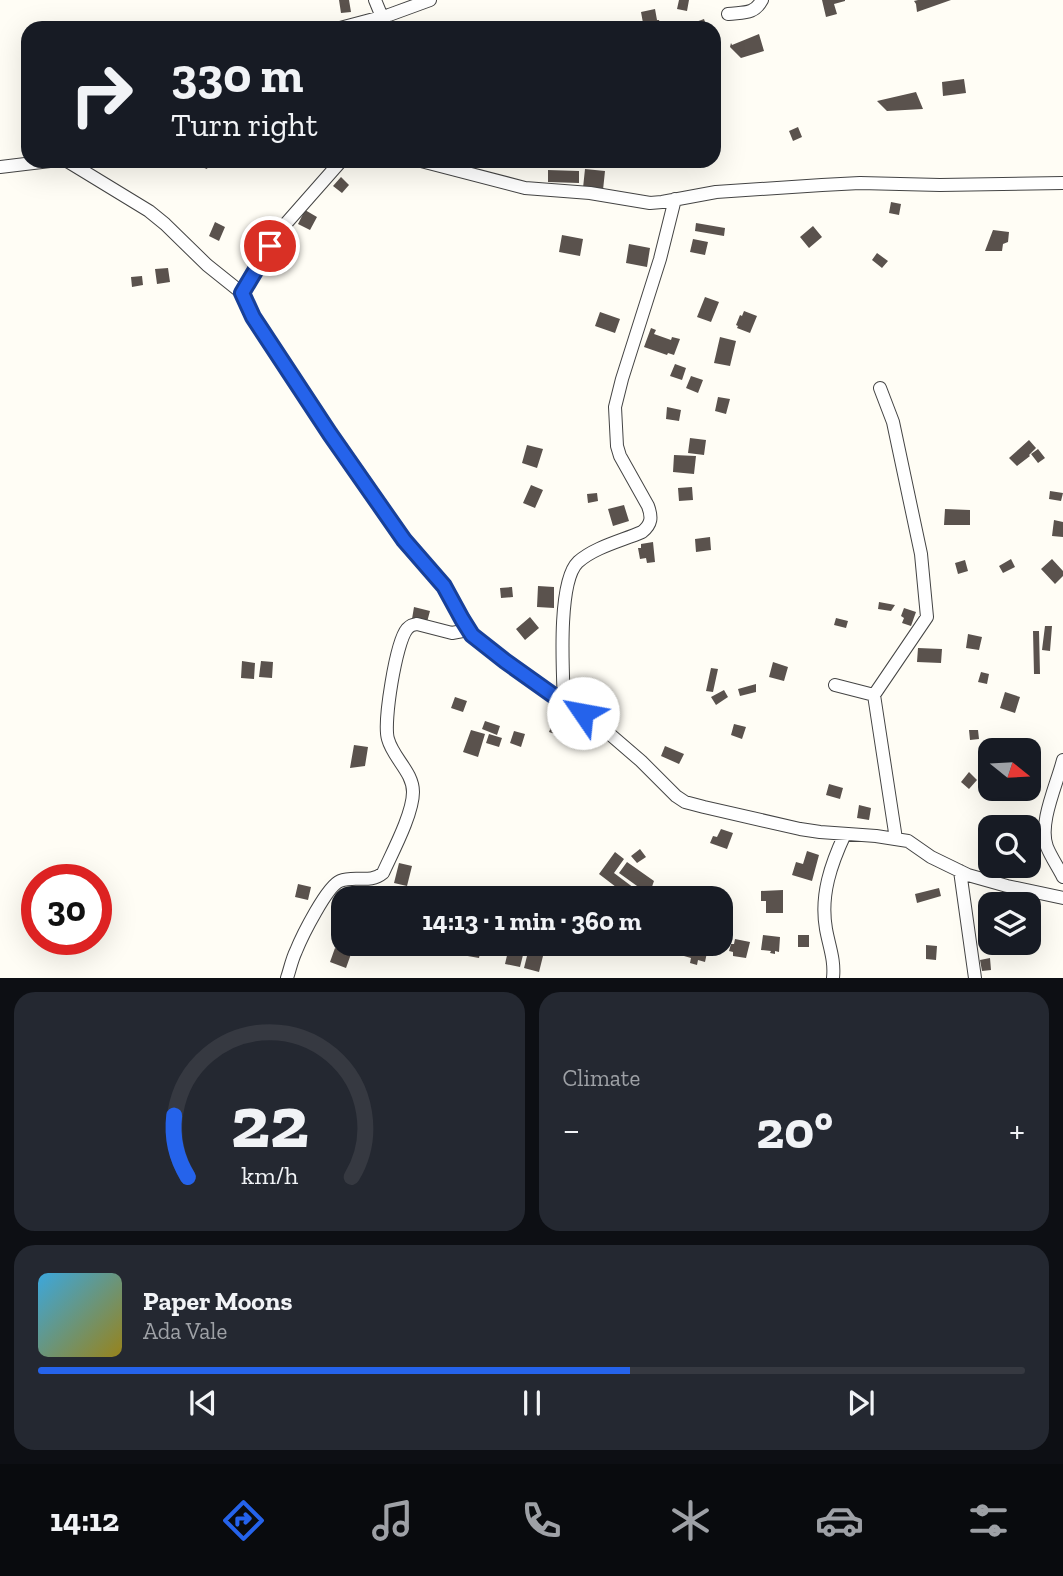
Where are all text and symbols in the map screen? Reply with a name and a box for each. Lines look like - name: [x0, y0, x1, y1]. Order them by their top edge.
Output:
- text: 330 m: [171, 46, 304, 105]
- icon: right: [56, 49, 147, 140]
- text: Turn right: [171, 106, 318, 144]
- pin: [240, 216, 300, 276]
- icon: arrive: [251, 227, 289, 265]
- position arrow: [546, 676, 620, 750]
- north arrow: [978, 738, 1041, 802]
- map controls: [978, 738, 1041, 955]
- button: search: [978, 815, 1041, 878]
- speed limit sign: 30: [21, 864, 112, 955]
- button: layers: [978, 892, 1041, 955]
- text: 14:13 · 1 min · 360 m: [422, 905, 642, 937]
- text: Climate: [563, 1064, 640, 1092]
- text: 22: [230, 1079, 308, 1167]
- text: 20°: [756, 1099, 833, 1161]
- text: −: [563, 1107, 580, 1153]
- text: +: [1009, 1107, 1025, 1153]
- text: km/h: [241, 1160, 298, 1190]
- text: Paper Moons: [143, 1285, 292, 1317]
- text: Ada Vale: [143, 1317, 227, 1345]
- icon: previous: [184, 1384, 222, 1422]
- icon: pause: [513, 1384, 551, 1422]
- icon: next: [842, 1384, 880, 1422]
- icon: directions: [219, 1496, 268, 1545]
- icon: music: [368, 1496, 417, 1545]
- icon: phone: [517, 1496, 566, 1545]
- icon: climate: [666, 1496, 715, 1545]
- icon: car: [815, 1496, 864, 1545]
- icon: filters: [964, 1496, 1013, 1545]
- text: 14:12: [50, 1501, 119, 1539]

